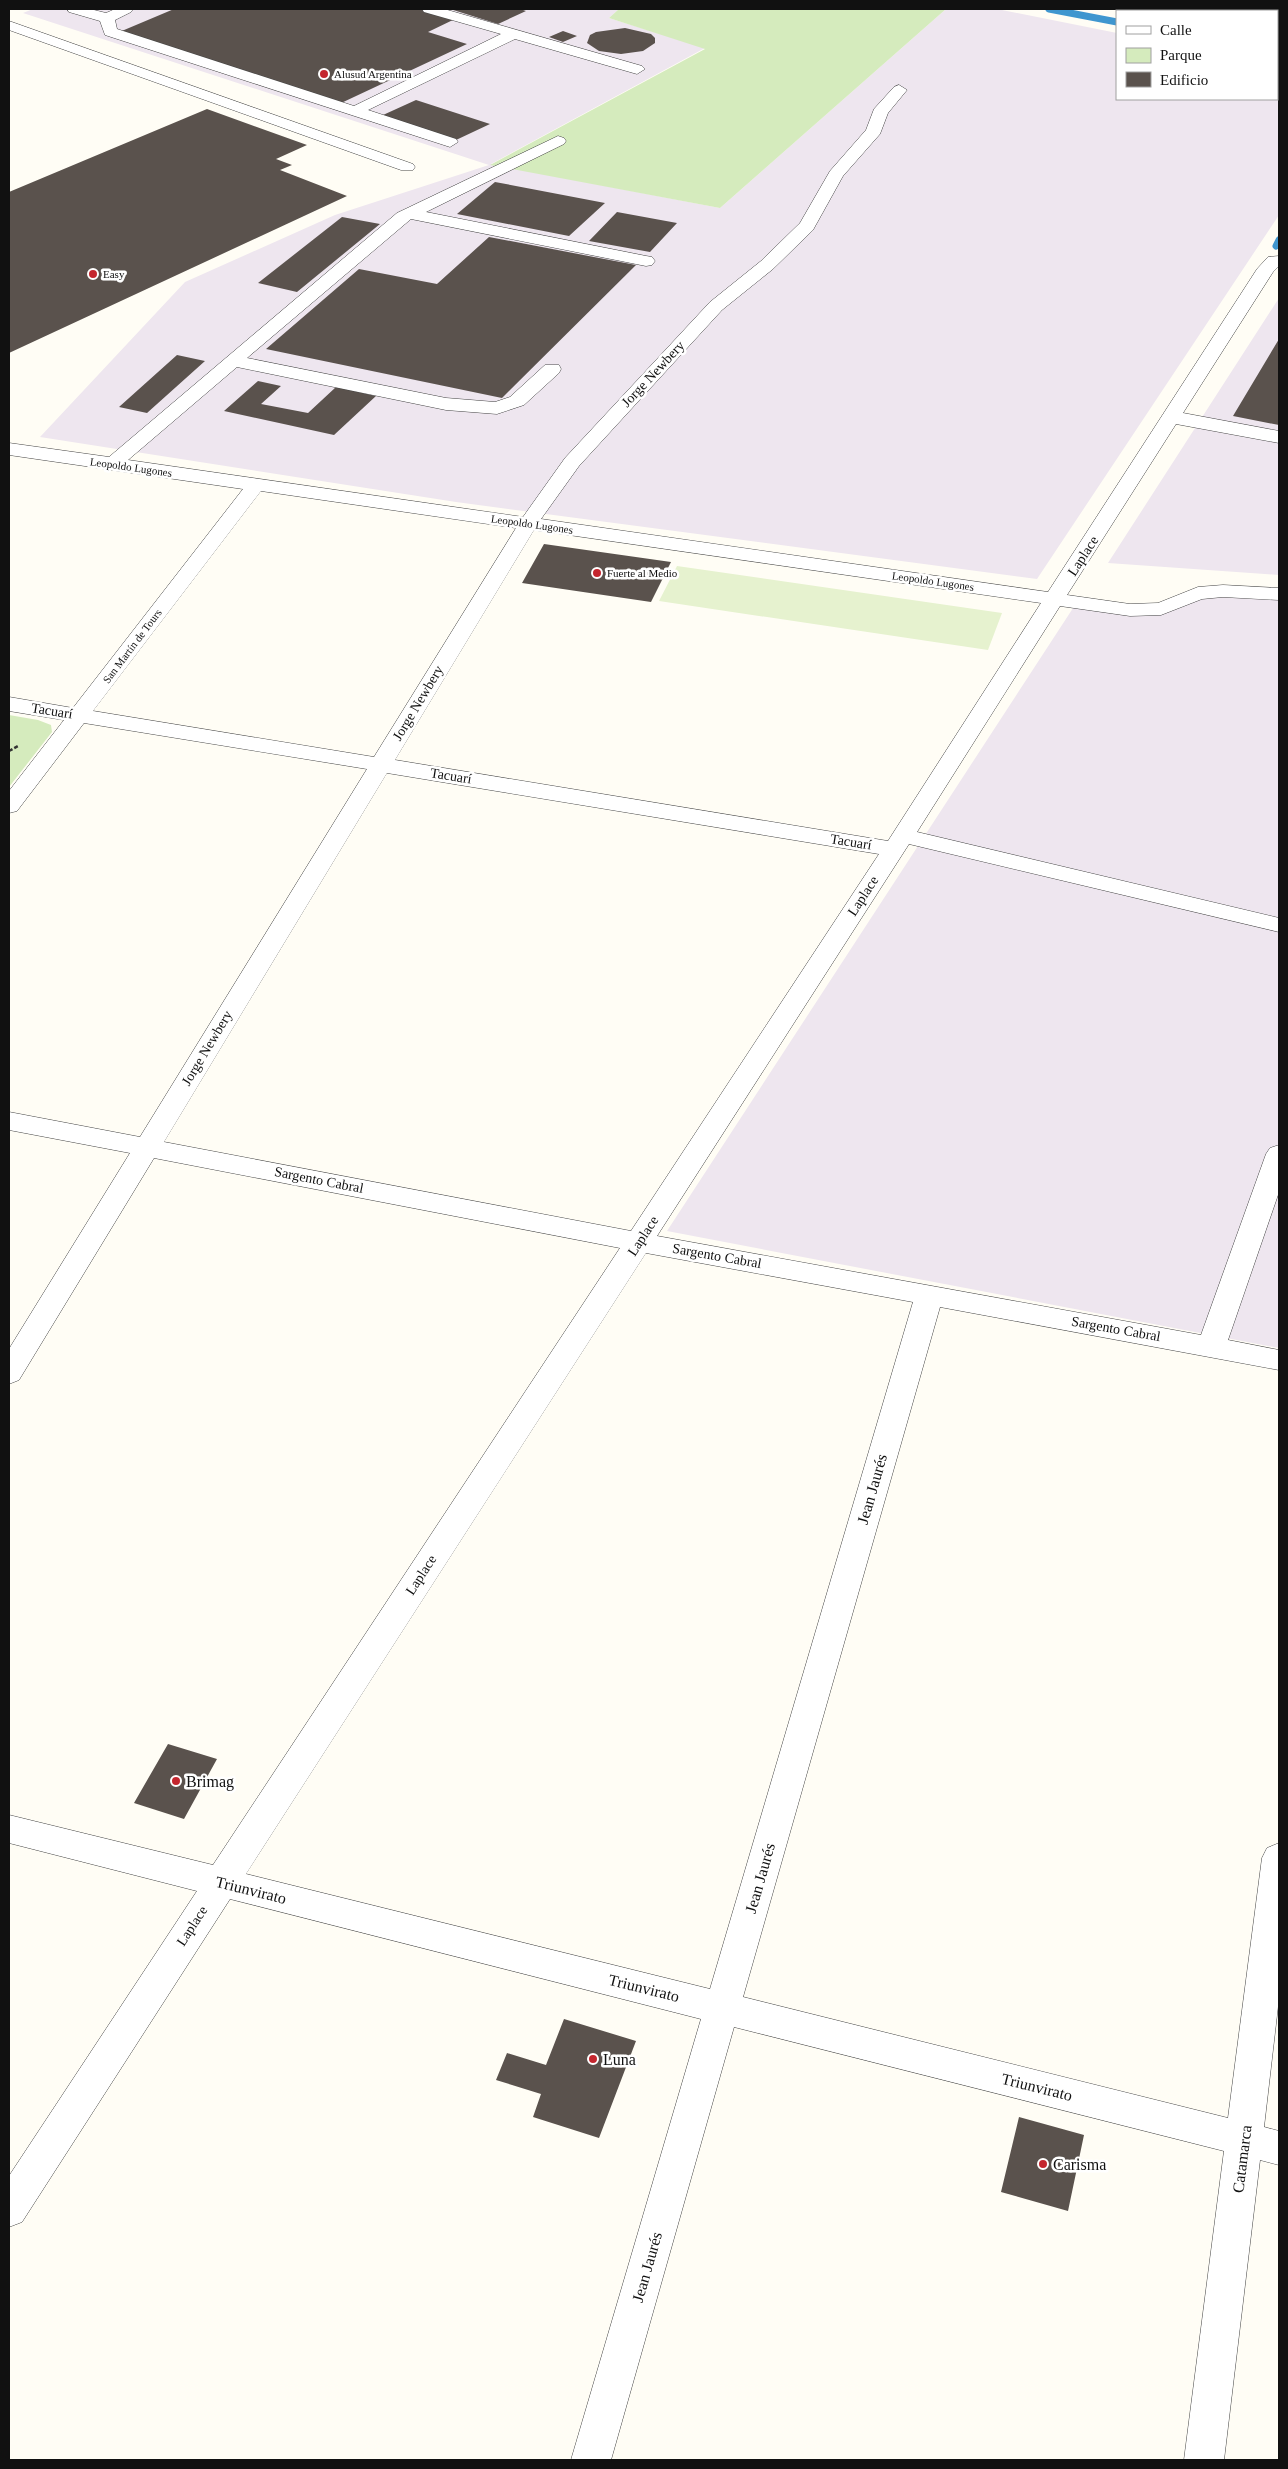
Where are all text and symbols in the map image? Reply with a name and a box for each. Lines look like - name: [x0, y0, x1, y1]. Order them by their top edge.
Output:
- legend: [1116, 10, 1278, 100]
- text: Calle: [1160, 22, 1192, 38]
- text: Parque: [1160, 47, 1202, 63]
- marker: Alusud Argentina: [318, 68, 330, 80]
- place label: Alusud Argentina: [334, 68, 412, 80]
- text: Edificio: [1160, 72, 1208, 88]
- marker: Easy: [87, 268, 99, 280]
- place label: Easy: [103, 268, 125, 280]
- street label: Jorge Newbery: [619, 338, 687, 410]
- street label: Leopoldo Lugones: [89, 455, 173, 479]
- street label: Leopoldo Lugones: [490, 512, 574, 536]
- street label: Laplace: [1065, 533, 1101, 579]
- marker: Fuerte al Medio: [591, 567, 603, 579]
- place label: Fuerte al Medio: [607, 567, 678, 579]
- street label: Leopoldo Lugones: [891, 569, 975, 593]
- street label: San Martín de Tours: [100, 607, 164, 685]
- street label: Jorge Newbery: [390, 663, 446, 743]
- street label: Tacuarí: [30, 700, 74, 722]
- street label: Tacuarí: [429, 765, 473, 787]
- street label: Tacuarí: [829, 831, 873, 853]
- street label: Laplace: [845, 873, 881, 919]
- street label: Jorge Newbery: [179, 1008, 235, 1088]
- street label: Sargento Cabral: [273, 1164, 365, 1196]
- street label: Laplace: [625, 1213, 661, 1259]
- street label: Sargento Cabral: [671, 1241, 763, 1271]
- street label: Sargento Cabral: [1070, 1314, 1162, 1344]
- street label: Jean Jaurés: [854, 1452, 890, 1526]
- street label: Laplace: [403, 1552, 439, 1598]
- place label: Brimag: [186, 1773, 234, 1791]
- marker: Brimag: [170, 1775, 182, 1787]
- street label: Jean Jaurés: [742, 1841, 778, 1915]
- street label: Triunvirato: [214, 1873, 288, 1907]
- street label: Laplace: [174, 1903, 210, 1949]
- street label: Triunvirato: [607, 1971, 681, 2005]
- place label: Luna: [603, 2051, 636, 2068]
- marker: Luna: [587, 2053, 599, 2065]
- street label: Triunvirato: [1000, 2070, 1074, 2104]
- street label: Catamarca: [1229, 2124, 1255, 2194]
- place label: Carisma: [1053, 2156, 1106, 2173]
- marker: Carisma: [1037, 2158, 1049, 2170]
- street label: Jean Jaurés: [629, 2230, 665, 2304]

